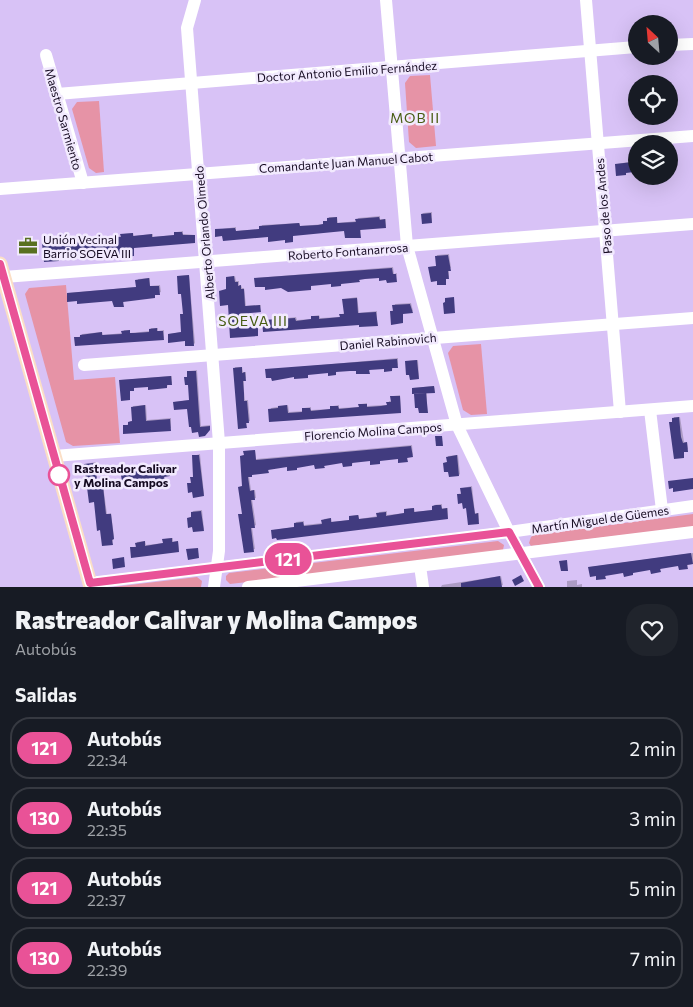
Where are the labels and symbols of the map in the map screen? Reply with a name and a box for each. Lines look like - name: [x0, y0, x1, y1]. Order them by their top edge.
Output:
- north arrow: [628, 15, 678, 65]
- street label: Doctor Antonio Emilio Fernández: [256, 58, 438, 84]
- street label: Maestro Sarmiento: [43, 66, 85, 172]
- district label: MOB II: [390, 109, 440, 126]
- street label: Comandante Juan Manuel Cabot: [258, 149, 434, 176]
- street label: Paso de los Andes: [592, 158, 614, 254]
- street label: Alberto Orlando Olmedo: [191, 165, 217, 301]
- place label: Unión Vecinal Barrio SOEVA III: [43, 232, 131, 260]
- office icon: Unión Vecinal Barrio SOEVA III: [17, 235, 39, 257]
- street label: Roberto Fontanarrosa: [287, 240, 409, 262]
- district label: SOEVA III: [218, 312, 288, 329]
- street label: Daniel Rabinovich: [339, 330, 437, 352]
- street label: Florencio Molina Campos: [304, 419, 442, 443]
- place label: Rastreador Calivar y Molina Campos: [74, 461, 177, 489]
- marker: Rastreador Calivar y Molina Campos: [48, 464, 70, 486]
- street label: Martín Miguel de Güemes: [530, 502, 670, 536]
- line badge: 121: [259, 543, 317, 575]

